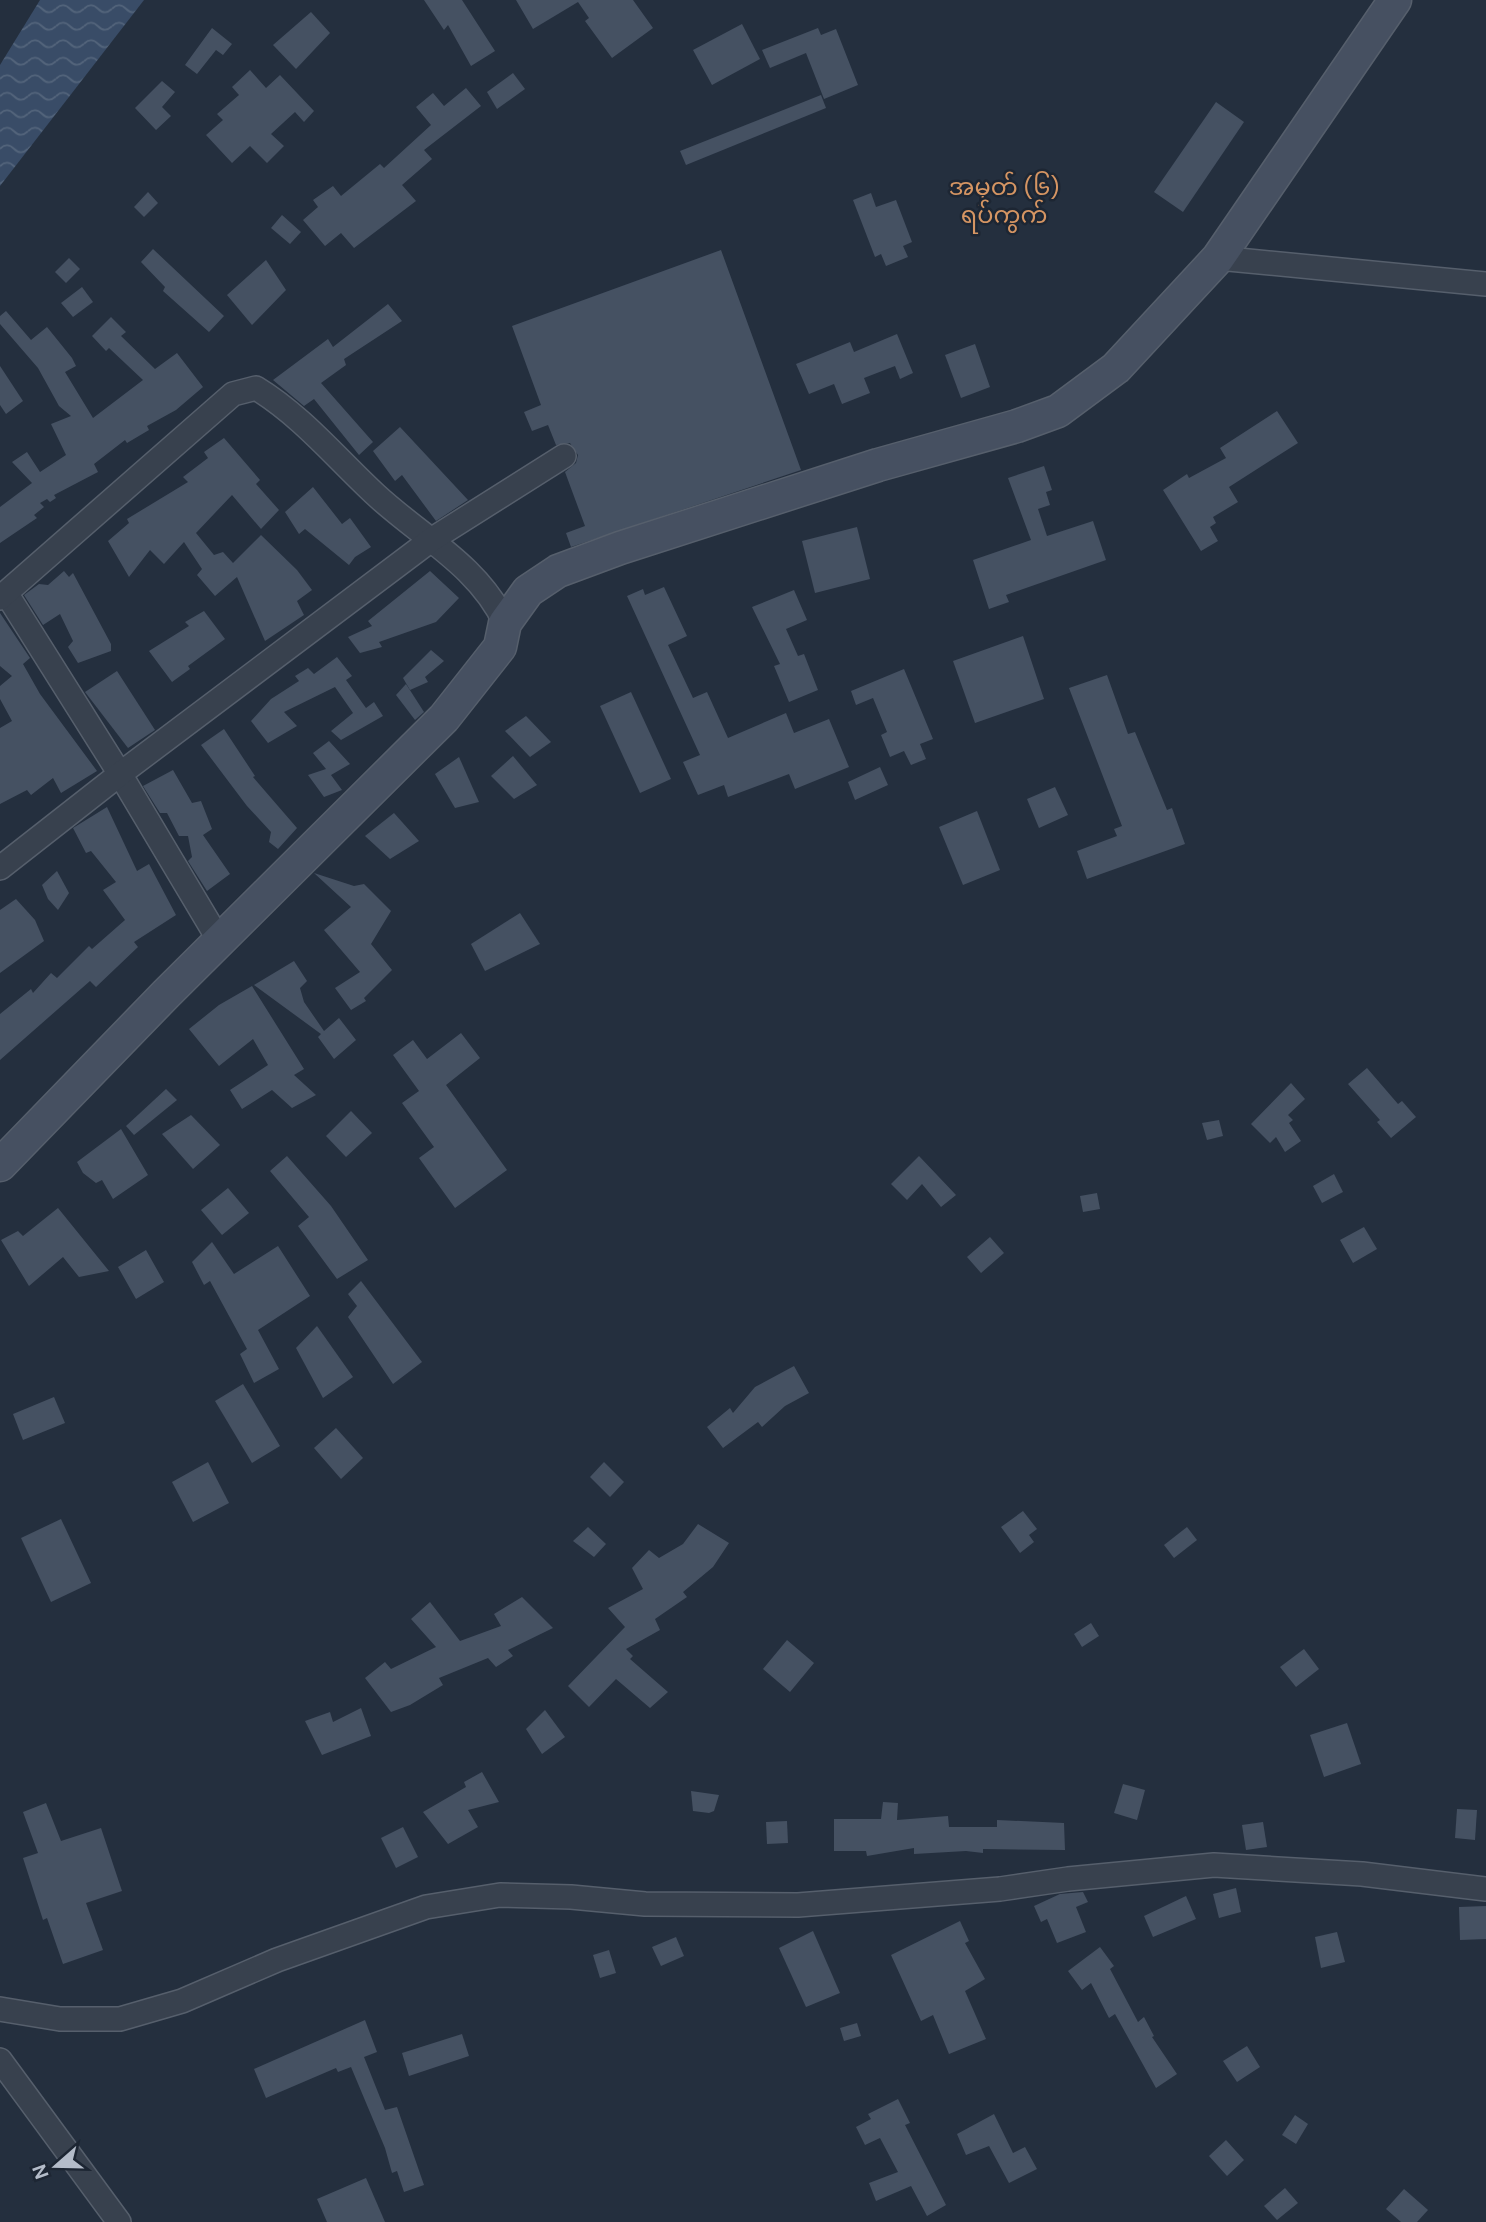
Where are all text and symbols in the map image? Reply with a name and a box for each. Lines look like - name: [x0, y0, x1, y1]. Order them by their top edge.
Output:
- district label: အမှတ် (၆) ရပ်ကွက်: [949, 171, 1059, 234]
- north arrow: [21, 2131, 91, 2201]
- text: N: [26, 2161, 55, 2182]

